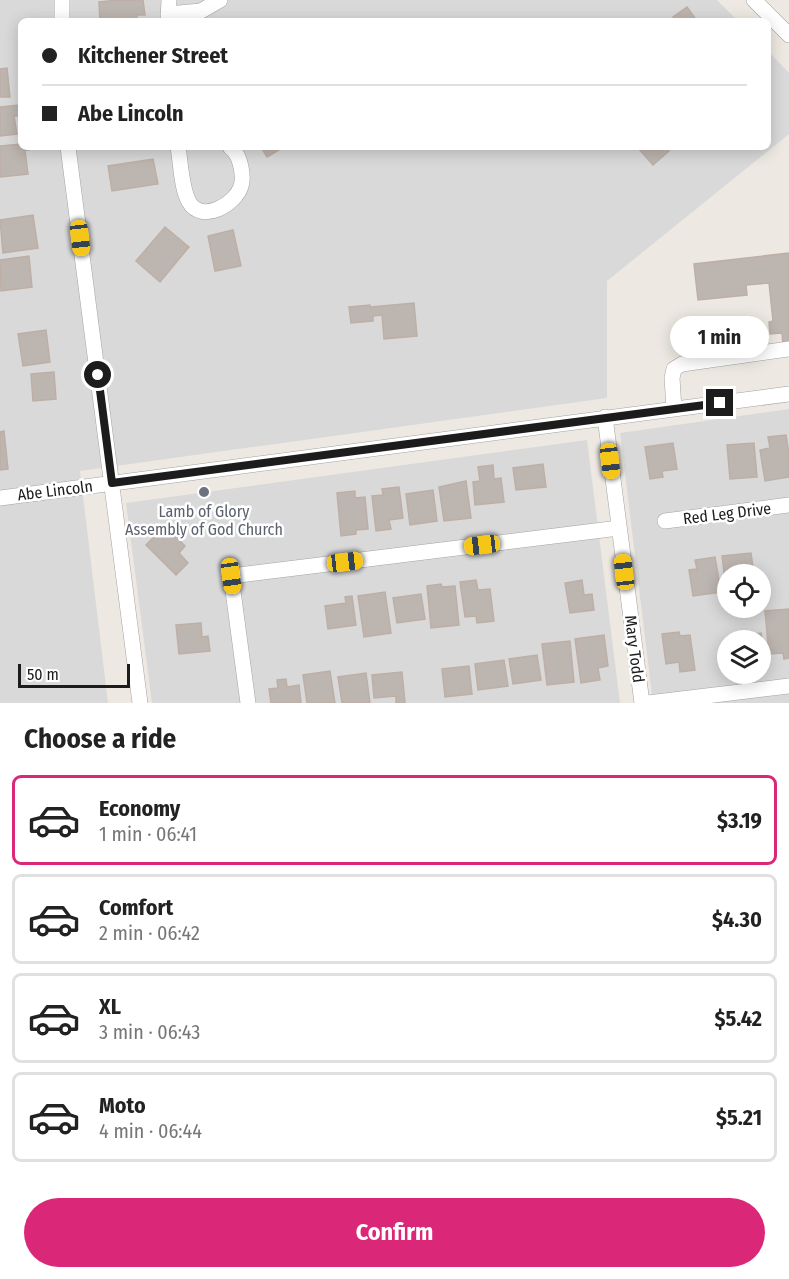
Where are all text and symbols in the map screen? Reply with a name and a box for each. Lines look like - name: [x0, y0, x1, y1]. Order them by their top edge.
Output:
- text: Kitchener Street: [78, 42, 228, 69]
- text: Abe Lincoln: [78, 100, 184, 127]
- car: [69, 219, 91, 257]
- callout: 1 min: [670, 316, 770, 358]
- text: 1 min: [698, 325, 741, 349]
- route start: [84, 361, 111, 388]
- route end: [706, 389, 733, 416]
- car: [599, 442, 621, 480]
- street label: Abe Lincoln: [16, 476, 94, 505]
- marker: Lamb of Glory Assembly of God Church: [197, 485, 211, 499]
- street label: Red Leg Drive: [682, 499, 772, 528]
- place label: Lamb of Glory Assembly of God Church: [125, 502, 283, 539]
- car: [463, 534, 501, 556]
- car: [326, 551, 364, 573]
- car: [613, 553, 635, 591]
- car: [220, 557, 242, 595]
- map controls: [717, 564, 771, 684]
- button: locate: [717, 564, 771, 618]
- street label: Mary Todd: [621, 614, 648, 684]
- button: layers: [717, 630, 771, 684]
- scale bar: [18, 661, 130, 688]
- text: 50 m: [27, 665, 59, 684]
- text: Choose a ride: [24, 723, 176, 755]
- icon: car: [27, 793, 81, 847]
- text: Economy: [99, 795, 180, 822]
- text: $3.19: [717, 807, 762, 834]
- text: 1 min · 06:41: [99, 822, 197, 846]
- icon: car: [27, 892, 81, 946]
- text: Comfort: [99, 894, 173, 921]
- text: $4.30: [712, 906, 762, 933]
- text: 2 min · 06:42: [99, 921, 200, 945]
- icon: car: [27, 991, 81, 1045]
- text: XL: [99, 993, 121, 1020]
- text: $5.42: [714, 1005, 762, 1032]
- text: 3 min · 06:43: [99, 1020, 200, 1044]
- icon: car: [27, 1090, 81, 1144]
- text: Moto: [99, 1092, 146, 1119]
- text: $5.21: [716, 1104, 762, 1131]
- text: 4 min · 06:44: [99, 1119, 202, 1143]
- button: Confirm: [24, 1198, 765, 1267]

